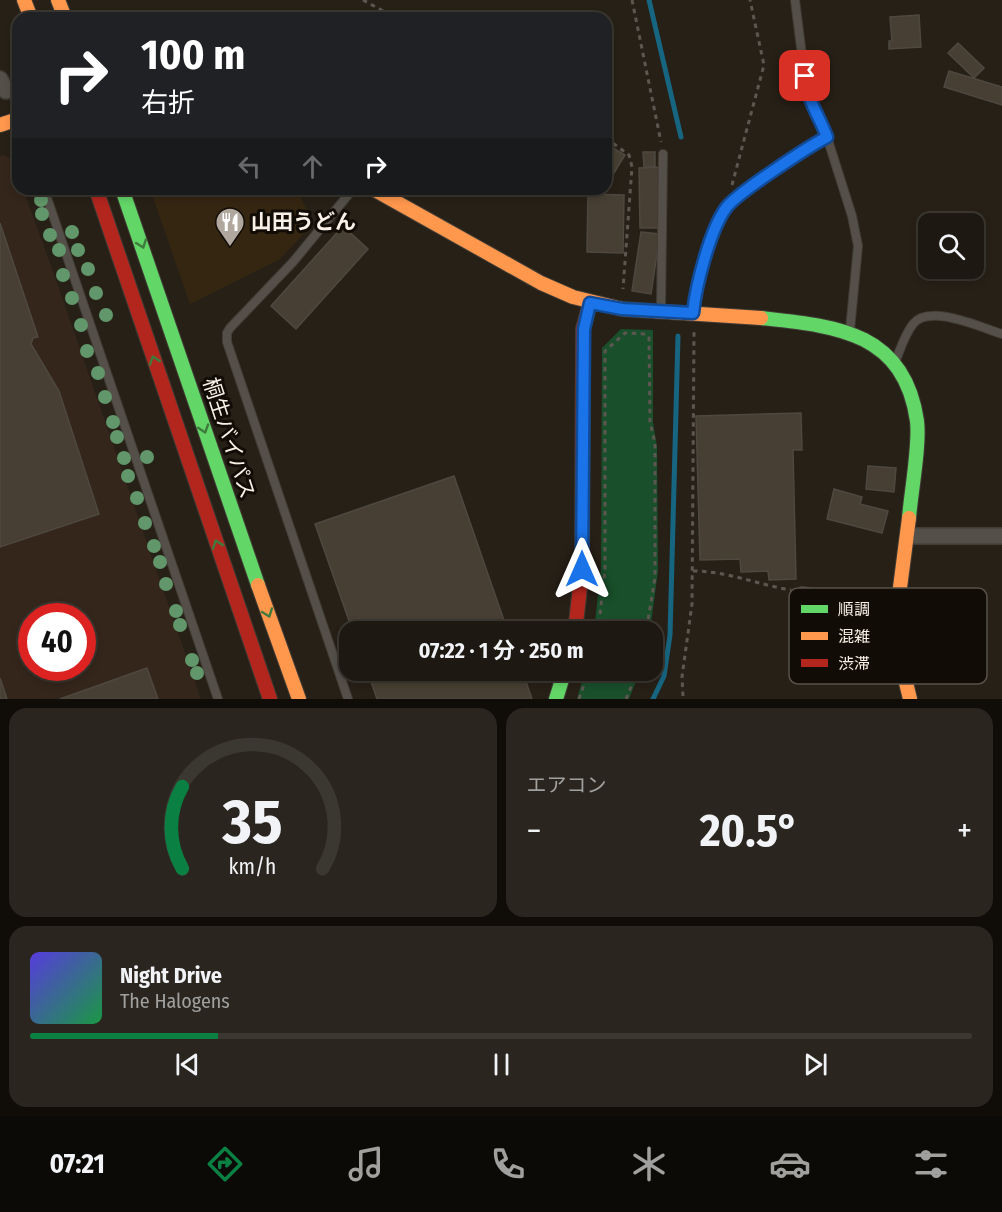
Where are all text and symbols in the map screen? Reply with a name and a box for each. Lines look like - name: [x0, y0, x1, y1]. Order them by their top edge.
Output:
- text: 100 m: [141, 30, 245, 80]
- icon: right: [42, 36, 120, 114]
- pin: [779, 50, 830, 101]
- icon: arrive: [788, 59, 821, 92]
- text: 右折: [141, 87, 195, 119]
- icon: left: [233, 150, 266, 183]
- icon: ahead: [296, 150, 329, 183]
- icon: right: [359, 150, 392, 183]
- restaurant icon: 山田うどん: [214, 206, 246, 248]
- place label: 山田うどん: [251, 209, 356, 235]
- map controls: [918, 213, 984, 279]
- button: search: [918, 213, 984, 279]
- one-way arrow: [134, 238, 147, 249]
- one-way arrow: [149, 355, 161, 366]
- street label: 桐生バイパス: [197, 374, 261, 502]
- one-way arrow: [197, 423, 209, 434]
- position arrow: [550, 537, 614, 601]
- one-way arrow: [212, 539, 224, 550]
- legend: [789, 588, 987, 684]
- text: 順調: [838, 600, 870, 619]
- speed limit sign: 40: [18, 603, 96, 681]
- one-way arrow: [261, 607, 274, 618]
- text: 混雑: [838, 627, 870, 646]
- text: 07:22 · 1 分 · 250 m: [418, 637, 584, 664]
- text: 渋滞: [838, 654, 870, 673]
- text: エアコン: [527, 773, 607, 797]
- text: 35: [222, 785, 283, 860]
- text: 20.5°: [700, 804, 799, 858]
- text: −: [527, 811, 541, 851]
- text: +: [957, 811, 972, 851]
- text: km/h: [229, 855, 277, 881]
- text: Night Drive: [120, 962, 222, 989]
- text: The Halogens: [120, 989, 230, 1013]
- icon: previous: [171, 1048, 204, 1081]
- icon: pause: [485, 1048, 518, 1081]
- icon: next: [799, 1048, 832, 1081]
- icon: directions: [204, 1143, 246, 1185]
- icon: music: [345, 1143, 387, 1185]
- icon: phone: [487, 1143, 529, 1185]
- icon: climate: [628, 1143, 670, 1185]
- icon: car: [769, 1143, 811, 1185]
- icon: filters: [910, 1143, 952, 1185]
- text: 07:21: [50, 1148, 105, 1180]

